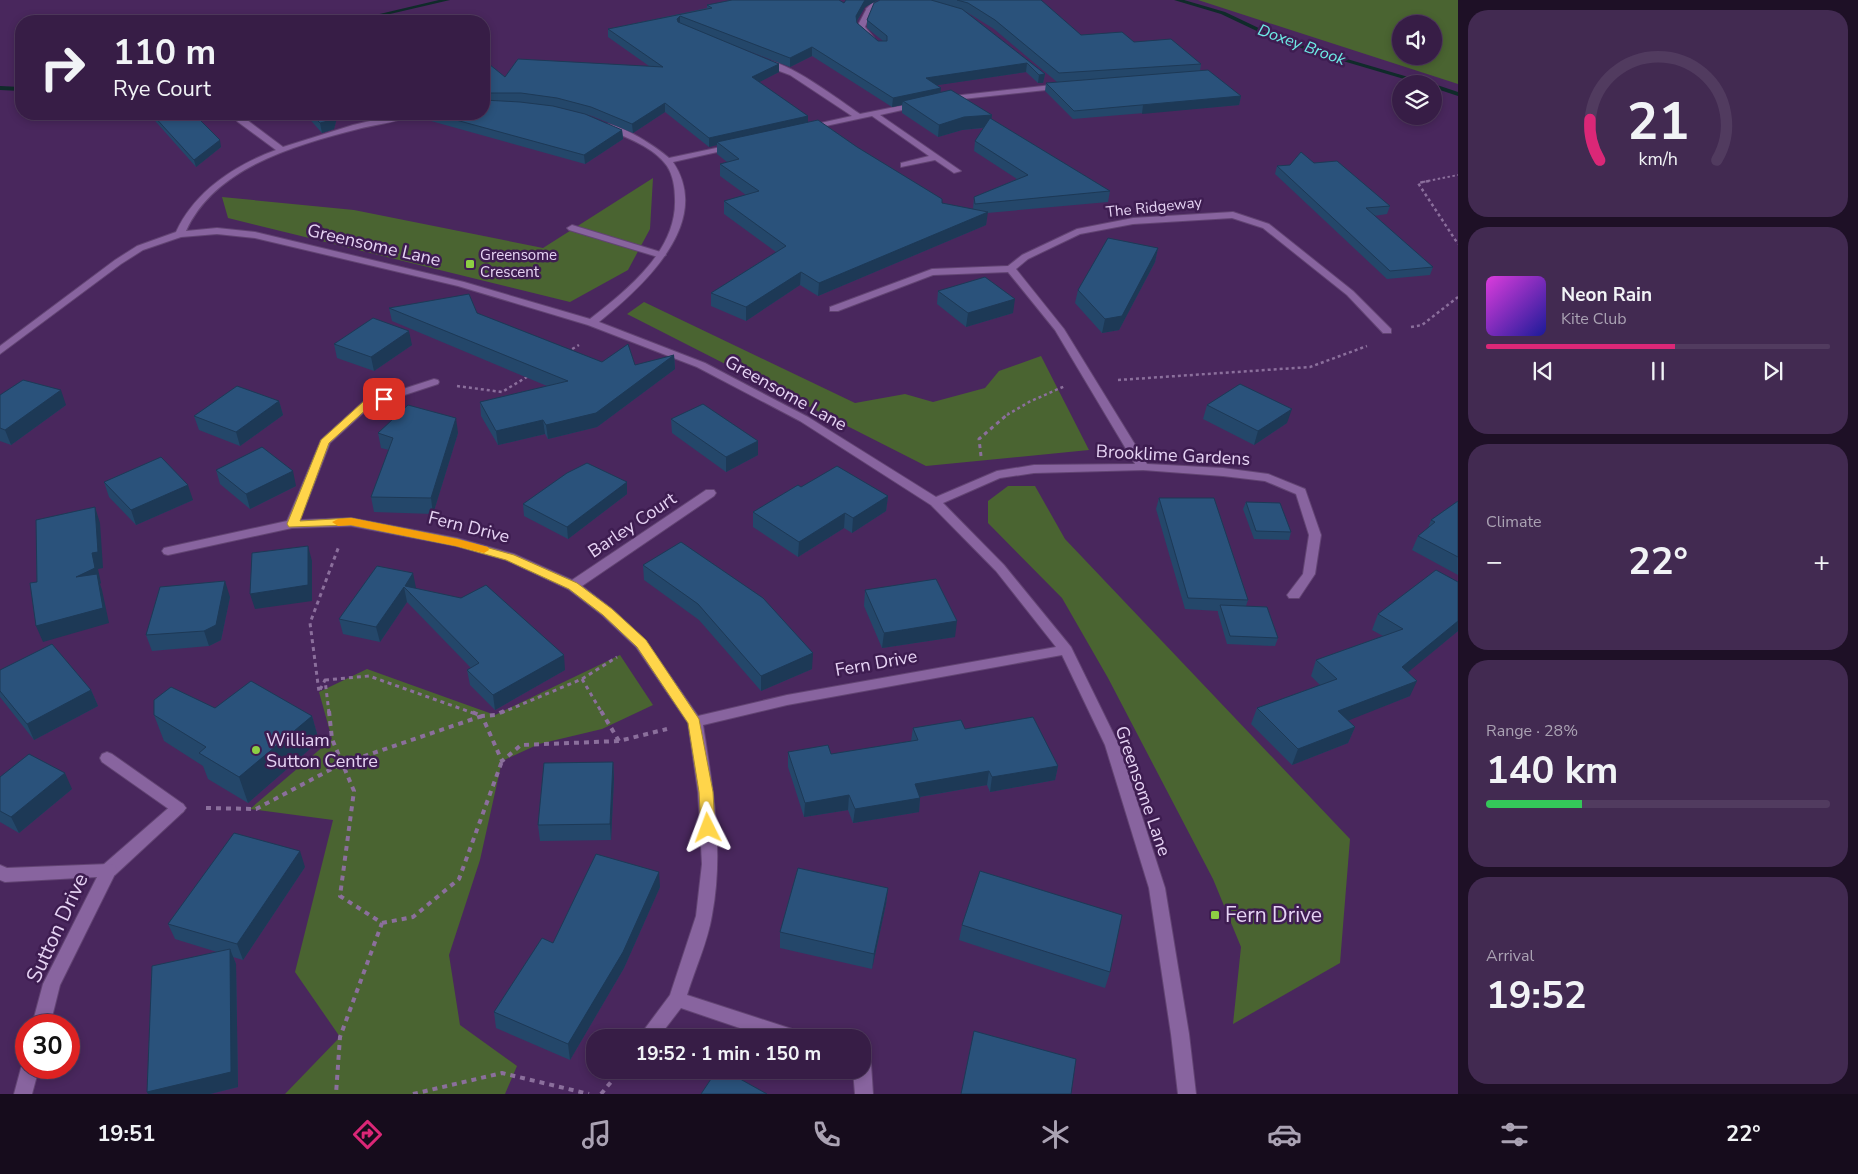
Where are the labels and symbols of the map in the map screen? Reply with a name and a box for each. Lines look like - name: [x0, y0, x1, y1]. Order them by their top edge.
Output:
- water label: Doxey Brook: [1255, 19, 1349, 71]
- street label: The Ridgeway: [1105, 192, 1203, 222]
- street label: Greensome Lane: [305, 218, 443, 272]
- place label: Greensome Crescent: [480, 245, 557, 282]
- marker: Greensome Crescent: [464, 258, 476, 270]
- street label: Greensome Lane: [721, 349, 851, 437]
- pin: [363, 378, 405, 420]
- street label: Brooklime Gardens: [1095, 439, 1251, 471]
- street label: Barley Court: [583, 486, 681, 563]
- street label: Fern Drive: [426, 505, 512, 549]
- street label: Fern Drive: [833, 644, 919, 682]
- street label: Greensome Lane: [1109, 723, 1177, 859]
- place label: William Sutton Centre: [266, 728, 378, 773]
- marker: William Sutton Centre: [250, 744, 262, 756]
- position arrow: [681, 801, 733, 853]
- street label: Sutton Drive: [19, 869, 95, 987]
- place label: Fern Drive: [1225, 901, 1322, 929]
- marker: Fern Drive: [1209, 909, 1221, 921]
- speed limit sign: 30: [15, 1014, 80, 1079]

